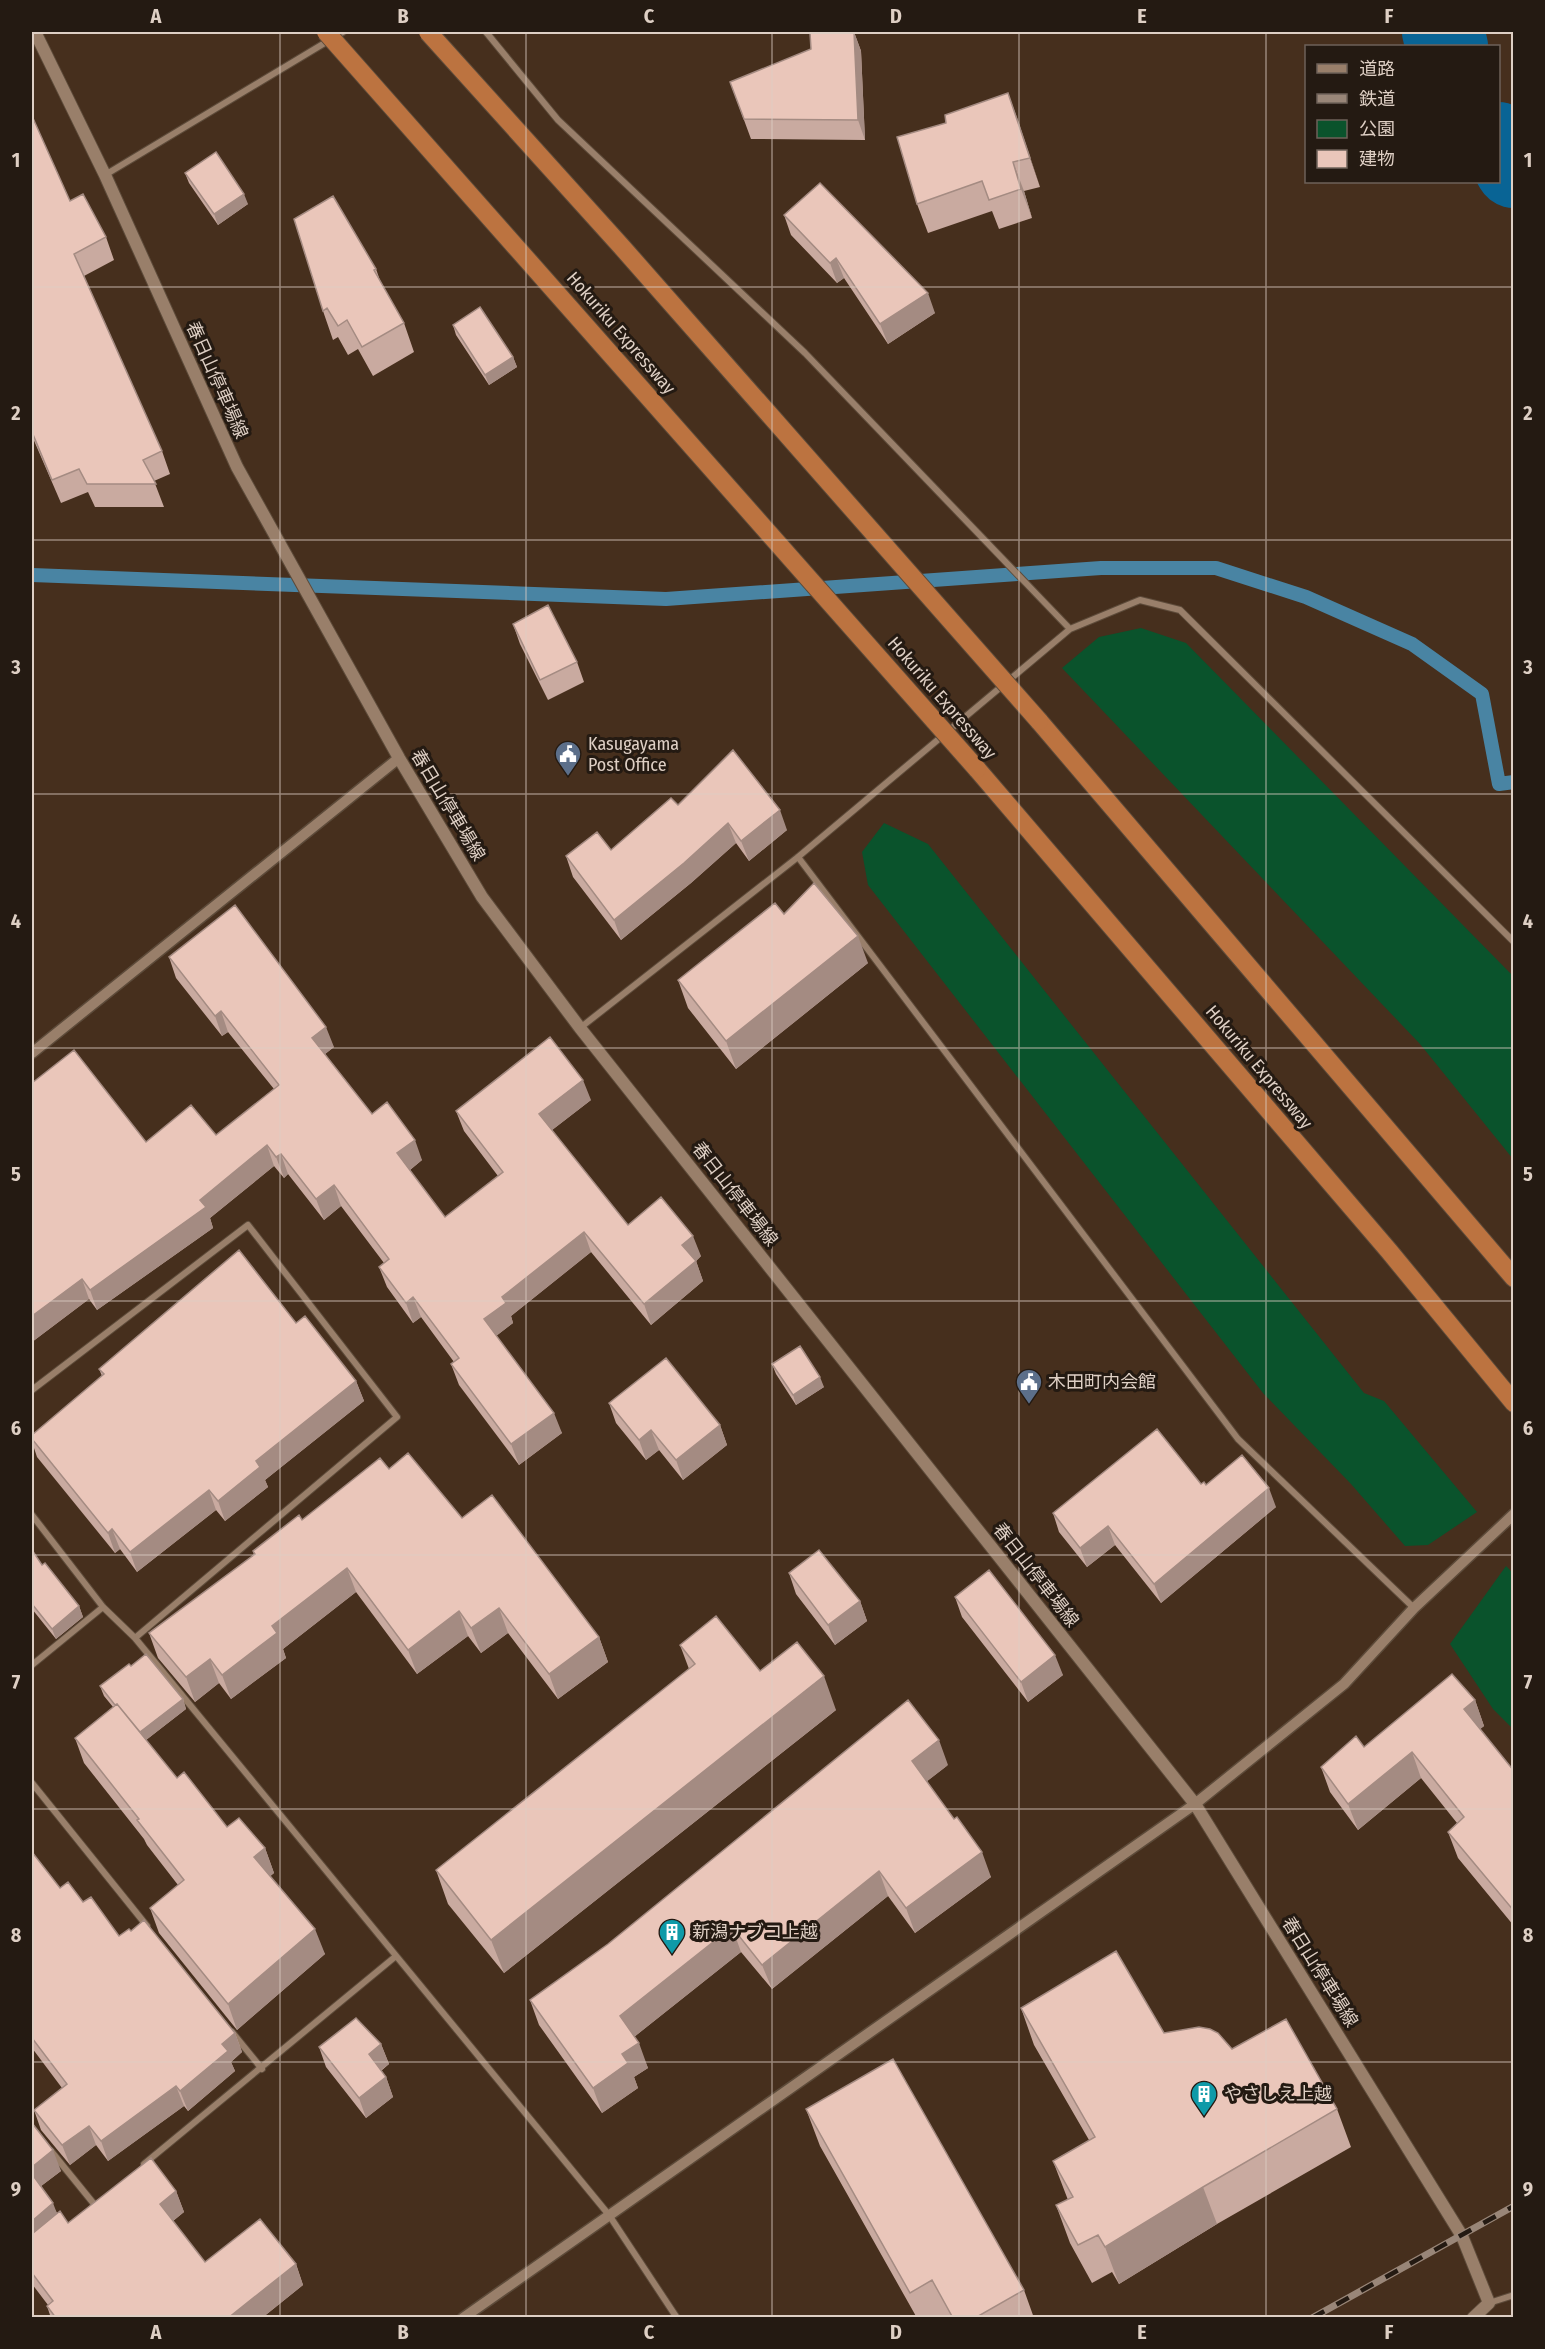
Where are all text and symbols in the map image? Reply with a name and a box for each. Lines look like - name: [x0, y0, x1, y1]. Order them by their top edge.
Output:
- text: A: [150, 4, 163, 28]
- text: B: [397, 4, 409, 28]
- text: C: [644, 4, 655, 28]
- text: D: [890, 4, 902, 28]
- text: E: [1137, 4, 1147, 28]
- text: F: [1385, 4, 1394, 28]
- legend: [1305, 45, 1500, 183]
- text: 道路: [1359, 58, 1395, 80]
- text: 鉄道: [1359, 88, 1395, 110]
- text: 公園: [1359, 118, 1395, 140]
- text: 1: [12, 148, 20, 172]
- text: 建物: [1359, 148, 1395, 170]
- text: 1: [1524, 148, 1532, 172]
- street label: Hokuriku Expressway: [562, 267, 680, 399]
- street label: 春日山停車場線: [181, 318, 253, 442]
- text: 2: [10, 401, 21, 425]
- text: 2: [1522, 401, 1533, 425]
- street label: Hokuriku Expressway: [883, 632, 1001, 764]
- text: 3: [10, 655, 21, 679]
- text: 3: [1522, 655, 1533, 679]
- place label: Kasugayama Post Office: [588, 733, 679, 776]
- public building icon: Kasugayama Post Office: [553, 739, 583, 777]
- street label: 春日山停車場線: [406, 745, 490, 865]
- text: 4: [11, 909, 21, 933]
- text: 4: [1523, 909, 1533, 933]
- street label: Hokuriku Expressway: [1201, 1001, 1317, 1133]
- street label: 春日山停車場線: [688, 1138, 782, 1250]
- text: 5: [11, 1162, 21, 1186]
- text: 5: [1523, 1162, 1533, 1186]
- public building icon: 木田町内会館: [1014, 1367, 1044, 1405]
- place label: 木田町内会館: [1048, 1371, 1156, 1393]
- text: 6: [11, 1416, 21, 1440]
- text: 6: [1523, 1416, 1533, 1440]
- street label: 春日山停車場線: [989, 1519, 1083, 1631]
- text: 7: [12, 1670, 21, 1694]
- text: 7: [1524, 1670, 1533, 1694]
- street label: 春日山停車場線: [1277, 1913, 1363, 2031]
- building icon: 新潟ナブコ上越: [657, 1917, 687, 1955]
- place label: 新潟ナブコ上越: [692, 1921, 818, 1943]
- text: 8: [11, 1923, 22, 1947]
- text: 8: [1523, 1923, 1534, 1947]
- building icon: やさしえ上越: [1189, 2079, 1219, 2117]
- place label: やさしえ上越: [1224, 2083, 1332, 2105]
- text: 9: [11, 2177, 21, 2201]
- text: 9: [1523, 2177, 1533, 2201]
- text: A: [150, 2320, 163, 2344]
- text: B: [397, 2320, 409, 2344]
- text: C: [644, 2320, 655, 2344]
- text: D: [890, 2320, 902, 2344]
- text: E: [1137, 2320, 1147, 2344]
- text: F: [1385, 2320, 1394, 2344]

